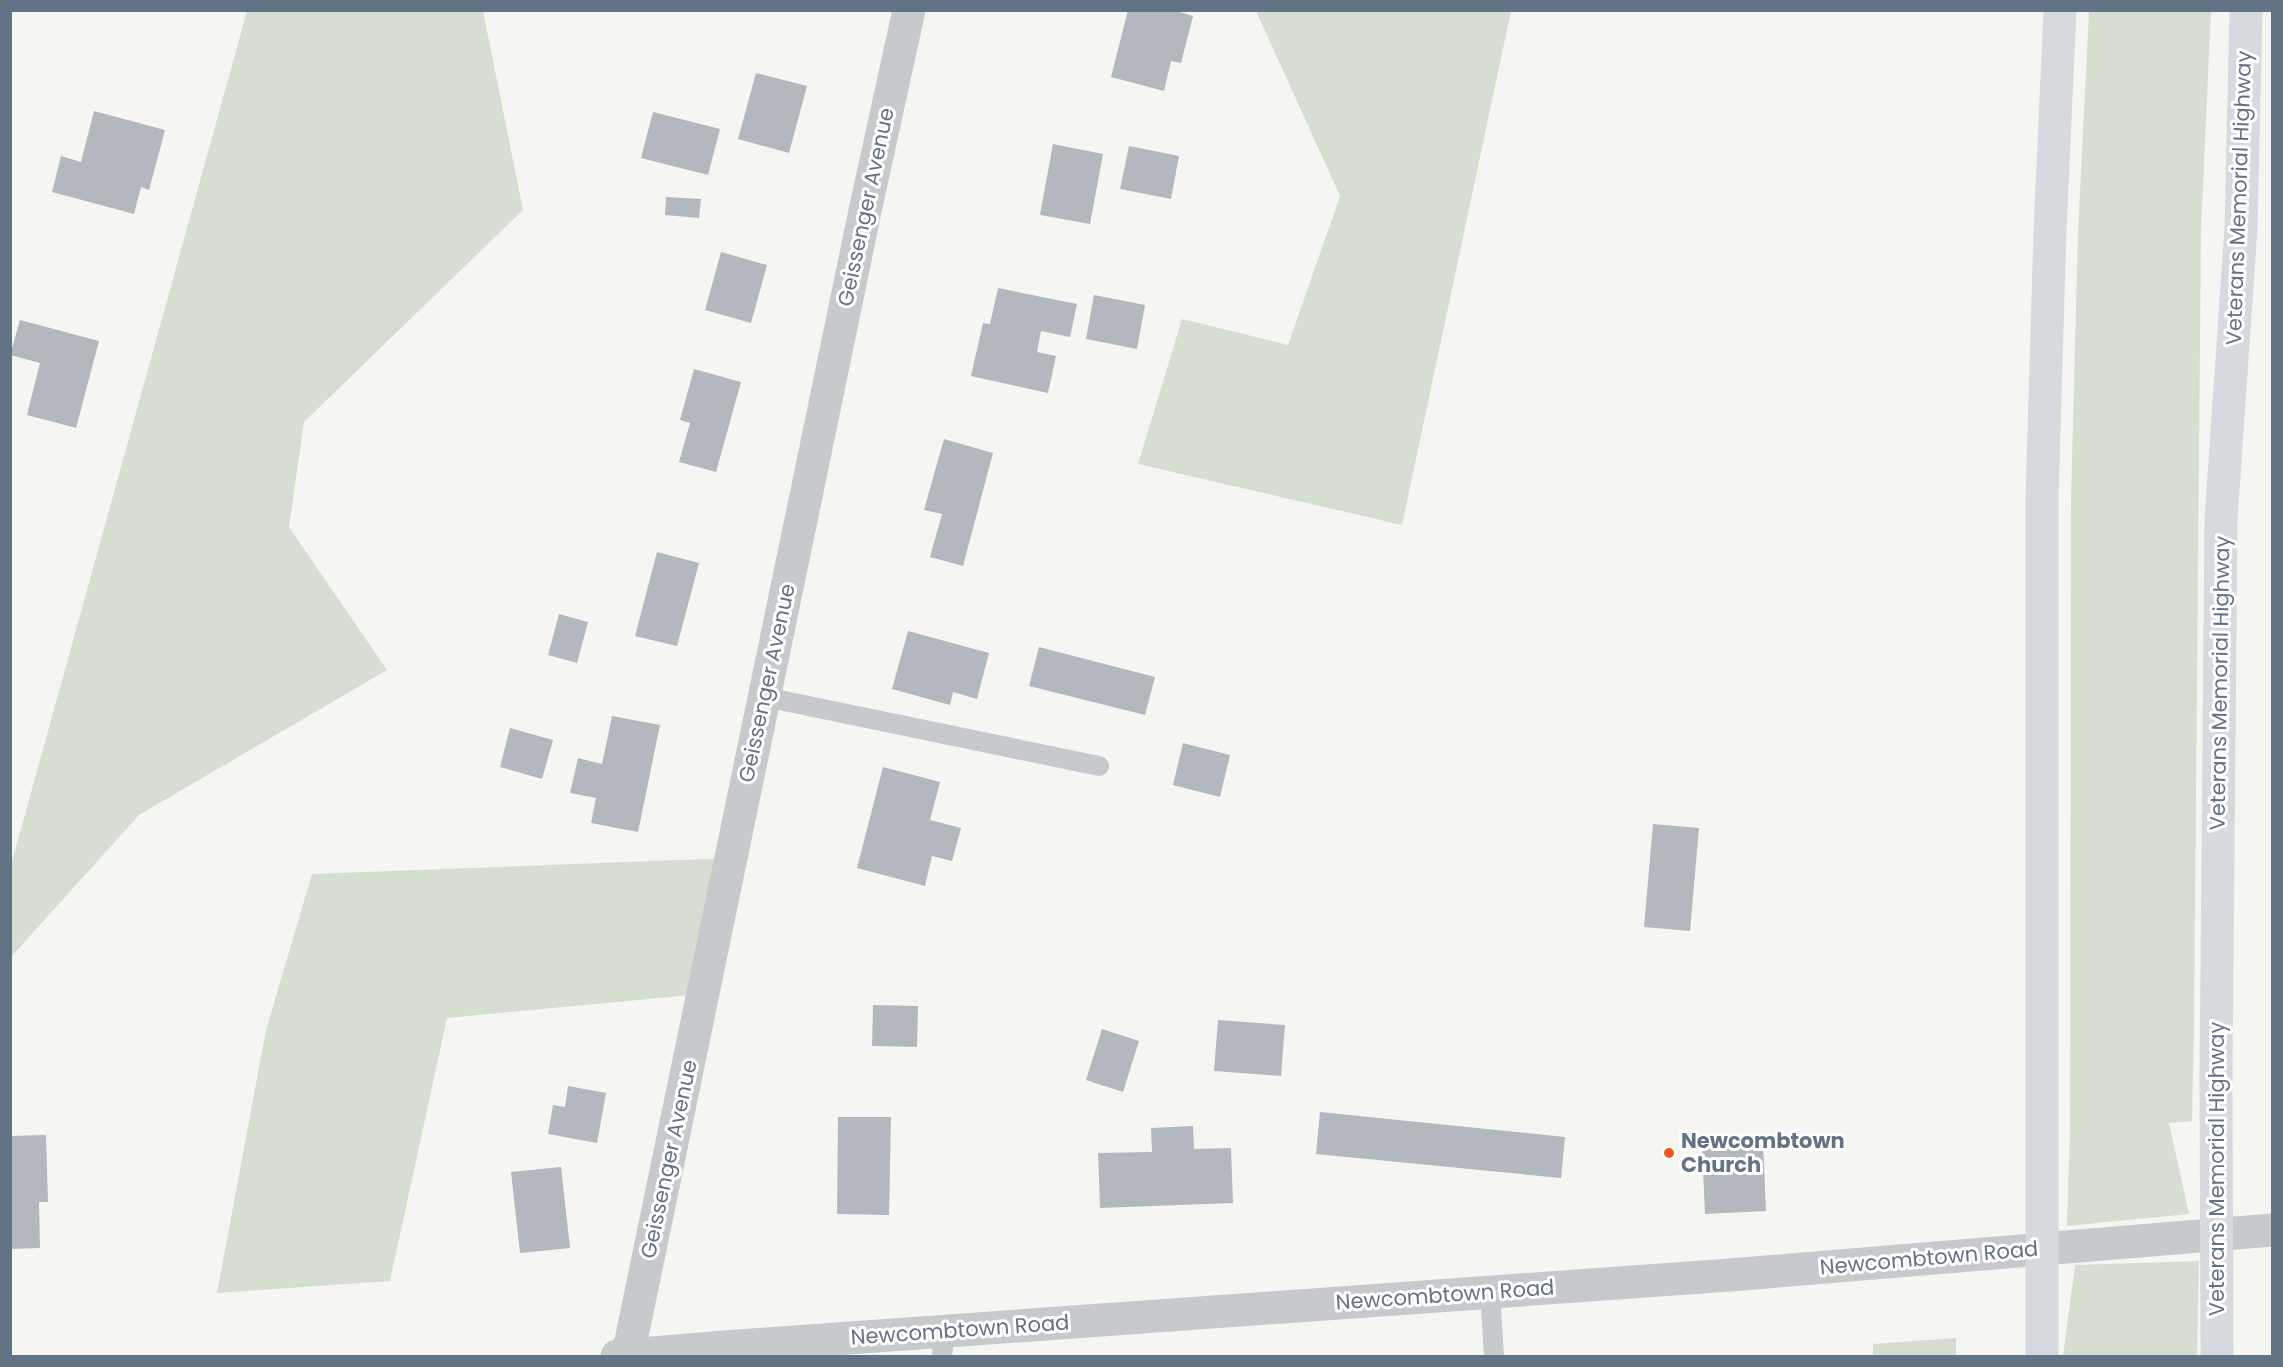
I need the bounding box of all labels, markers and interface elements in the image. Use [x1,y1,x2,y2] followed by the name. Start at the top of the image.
[2219,50,2258,346] street label: Veterans Memorial Highway
[830,105,901,309] street label: Geissenger Avenue
[2202,535,2237,831] street label: Veterans Memorial Highway
[731,581,802,785] street label: Geissenger Avenue
[2202,1022,2231,1316] street label: Veterans Memorial Highway
[633,1057,704,1261] street label: Geissenger Avenue
[1681,1126,1845,1179] place label: Newcombtown Church
[1662,1146,1676,1160] marker: Newcombtown Church
[1819,1234,2039,1281] street label: Newcombtown Road
[1335,1272,1555,1317] street label: Newcombtown Road
[850,1307,1070,1352] street label: Newcombtown Road

